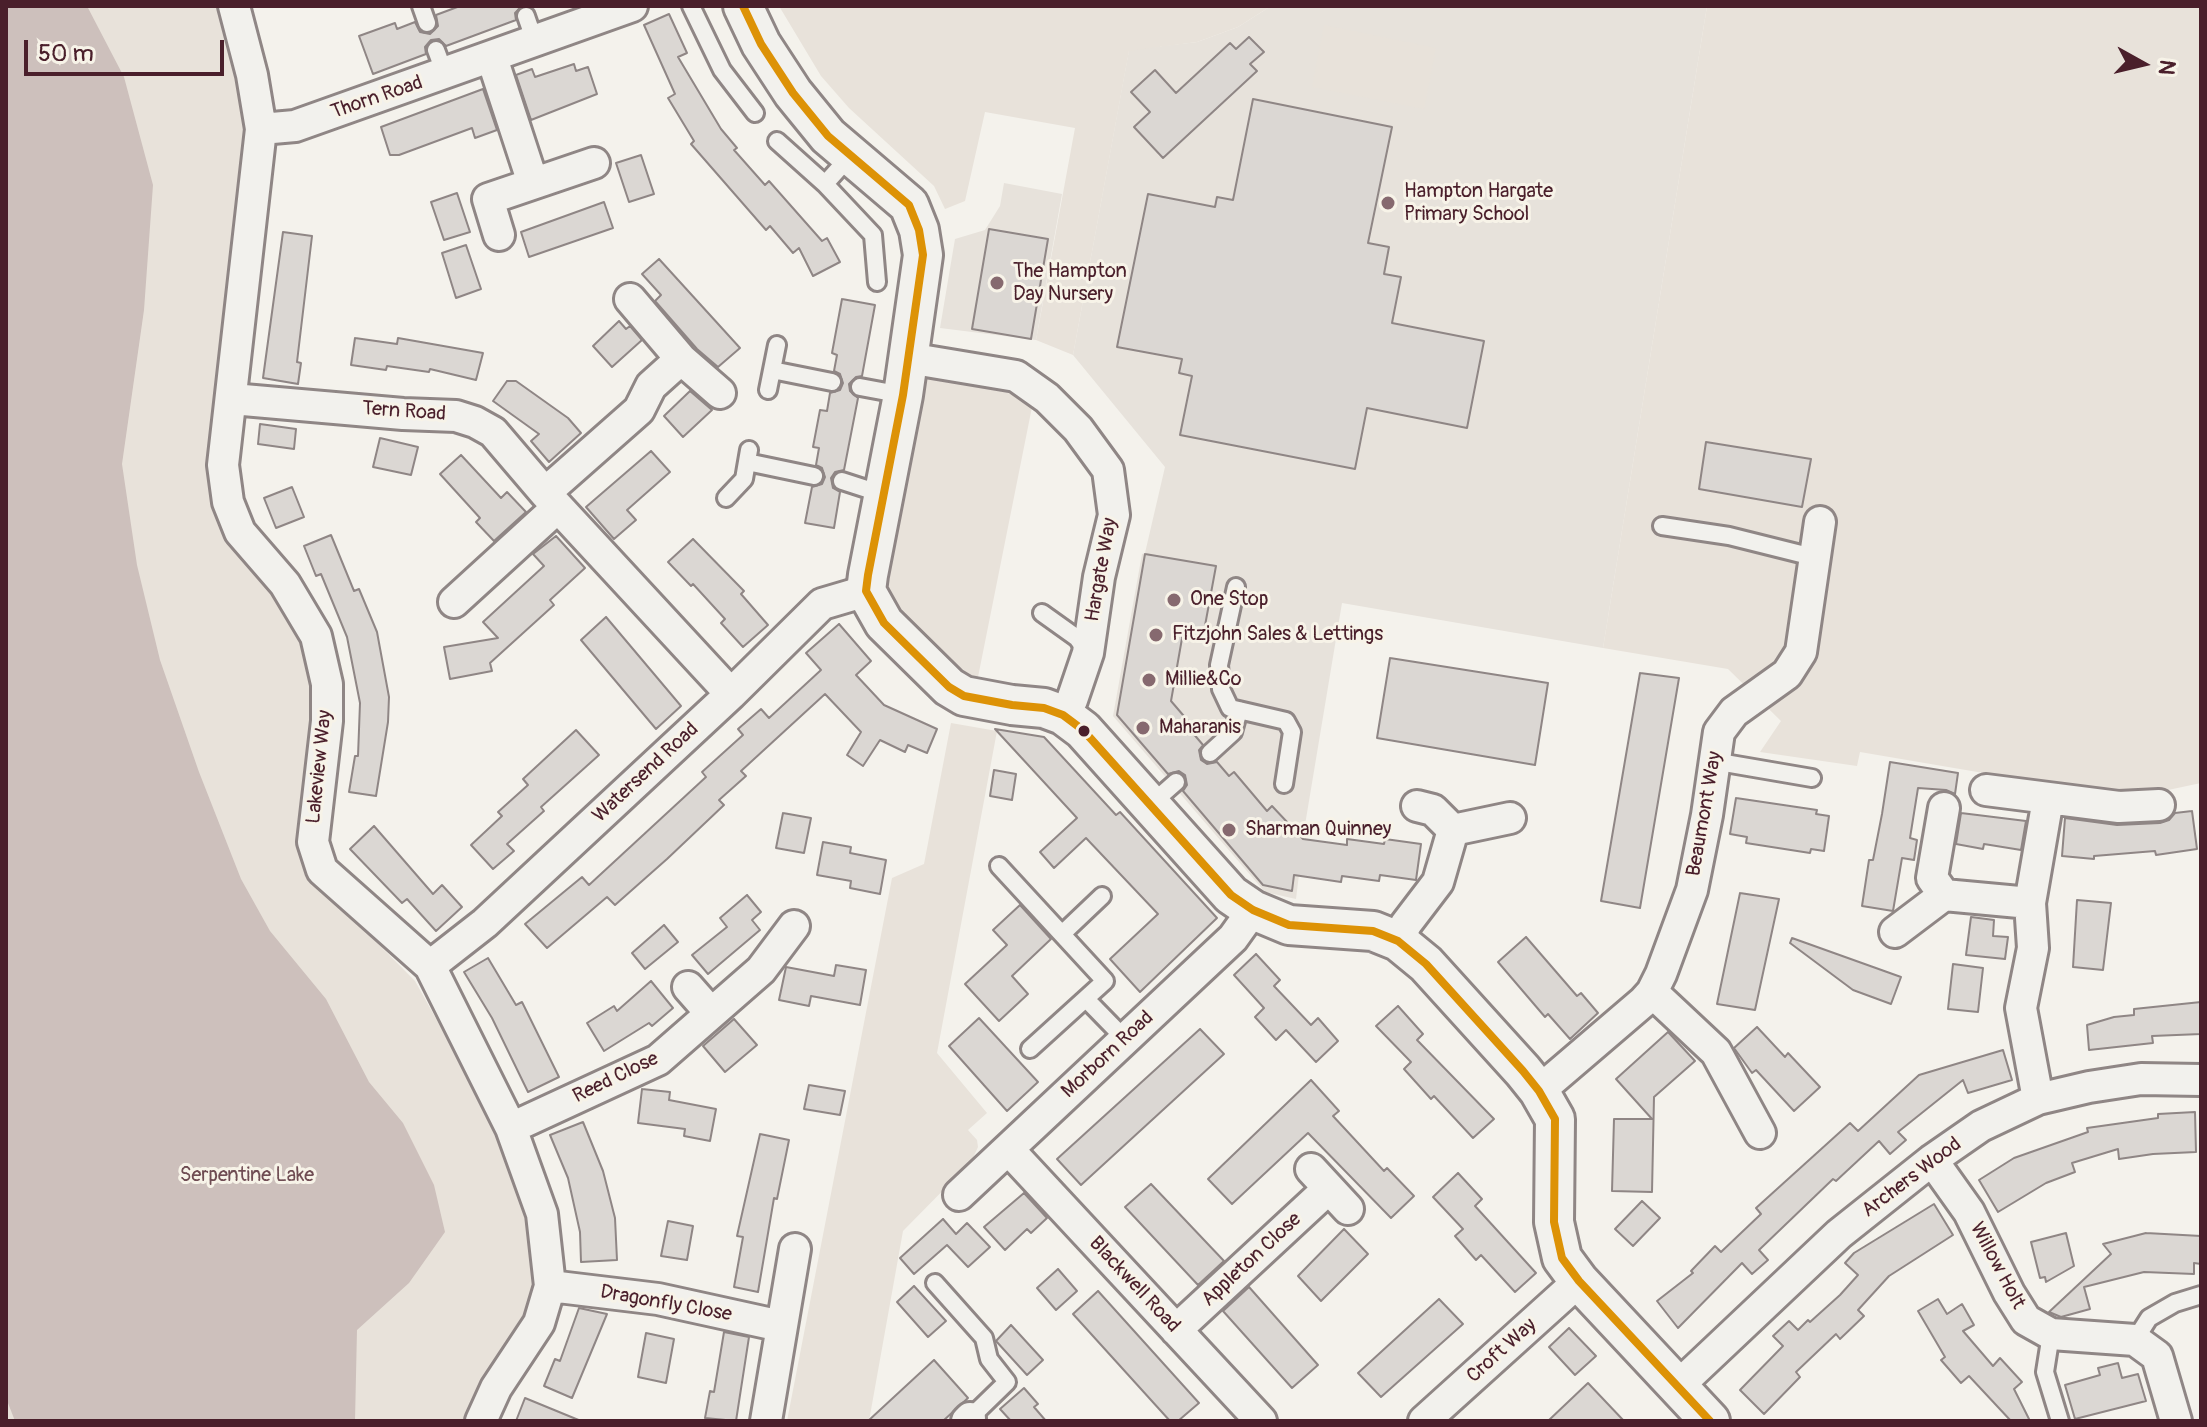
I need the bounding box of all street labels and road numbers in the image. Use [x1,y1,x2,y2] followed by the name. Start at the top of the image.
[328,71,426,125] street label: Thorn Road
[361,397,447,427] street label: Tern Road
[1081,516,1123,624] street label: Hargate Way
[302,709,338,825] street label: Lakeview Way
[588,718,704,828] street label: Watersend Road
[1682,750,1728,878] street label: Beaumont Way
[1057,1006,1159,1104] street label: Morborn Road
[569,1047,663,1109] street label: Reed Close
[1858,1133,1966,1223] street label: Archers Wood
[1197,1208,1307,1312] street label: Appleton Close
[1964,1219,2030,1313] street label: Willow Holt
[1083,1232,1185,1338] street label: Blackwell Road
[598,1281,734,1327] street label: Dragonfly Close
[1462,1314,1542,1388] street label: Croft Way

